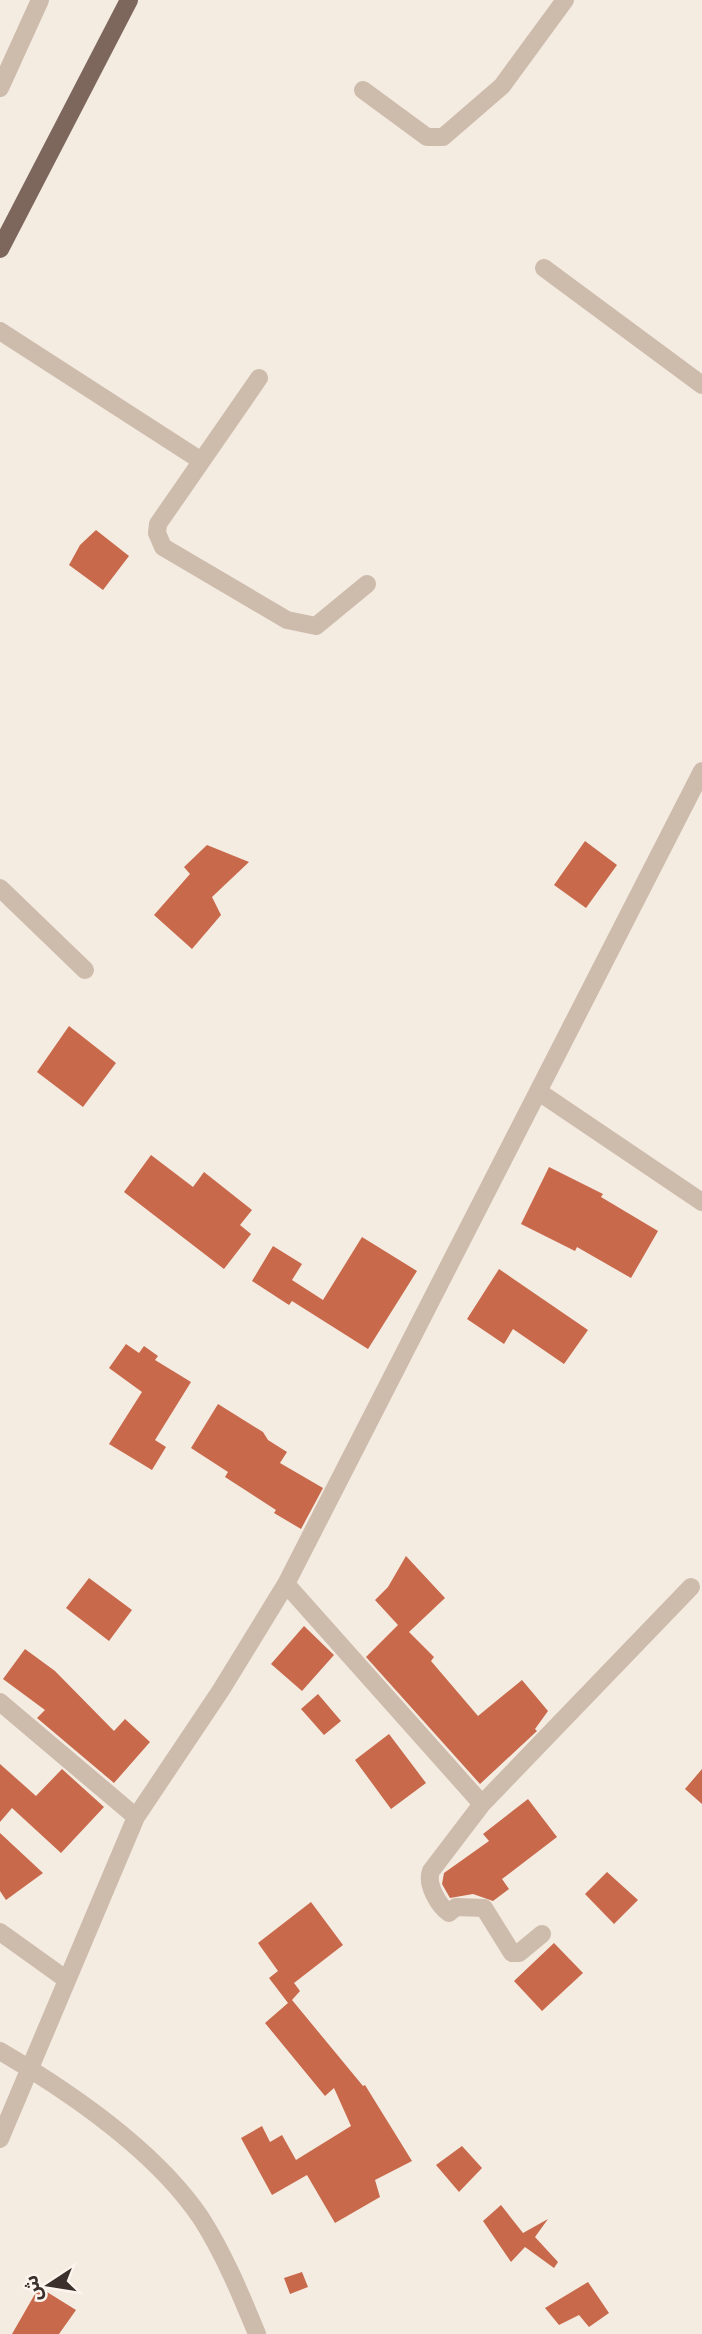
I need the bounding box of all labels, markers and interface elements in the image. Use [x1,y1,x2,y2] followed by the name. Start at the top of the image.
[14,2250,84,2320] north arrow
[17,2273,48,2304] text: ش

